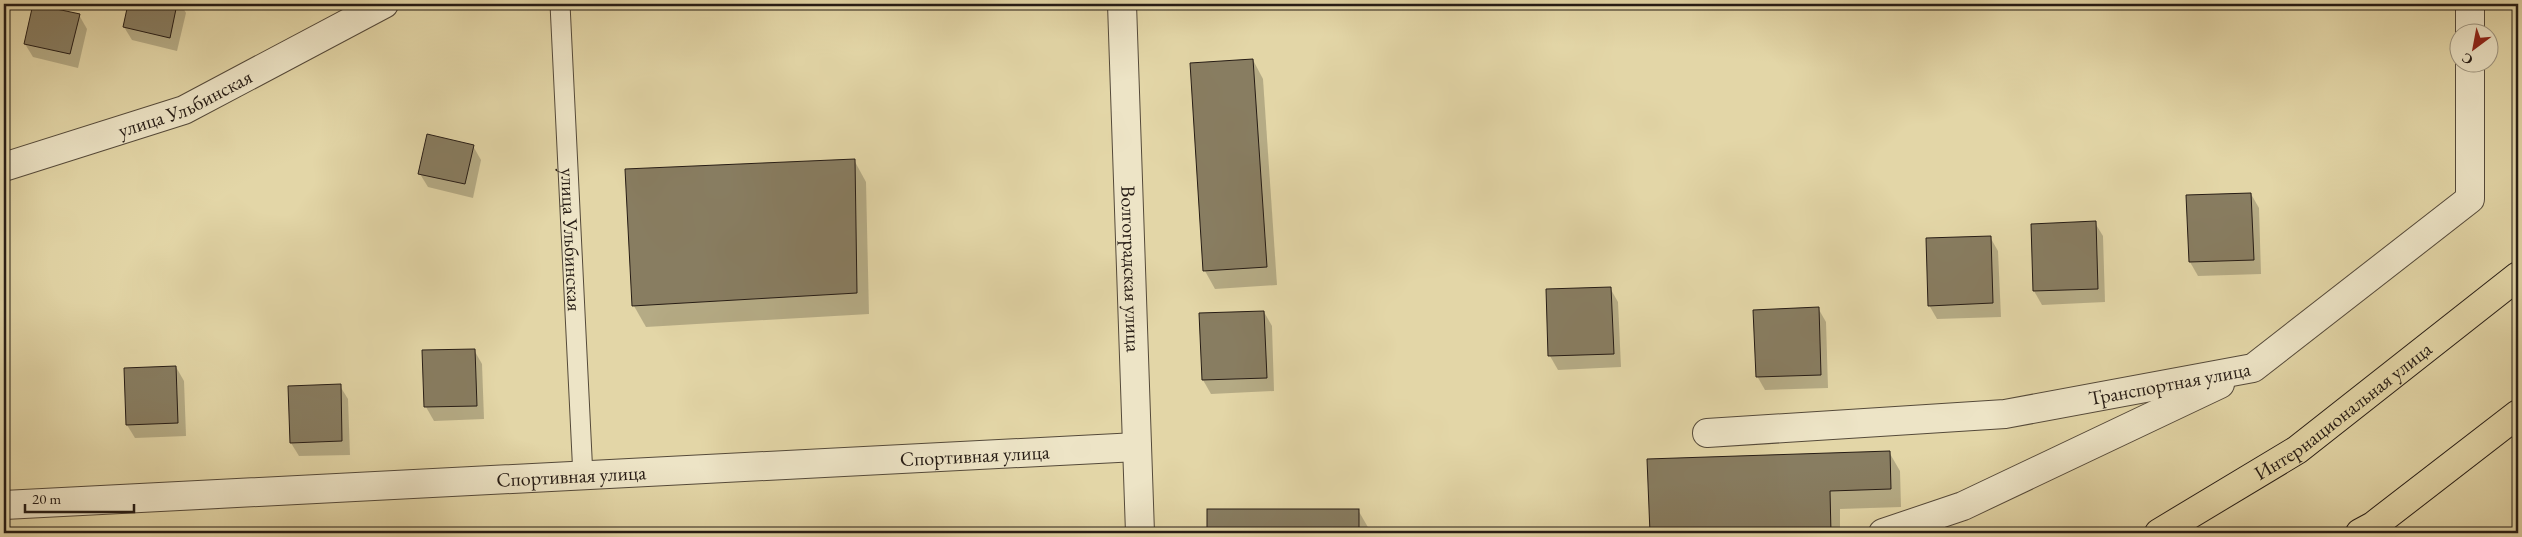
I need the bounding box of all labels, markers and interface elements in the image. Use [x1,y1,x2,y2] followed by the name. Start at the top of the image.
[2450,22,2500,72] north arrow
[2458,49,2476,69] text: С
[115,63,256,143] street label: улица Ульбинская
[555,167,588,312] street label: улица Ульбинская
[1115,185,1147,353] street label: Волгоградская улица
[2249,336,2437,486] street label: Интернациональная улица
[2086,356,2253,411] street label: Транспортная улица
[899,438,1050,472] street label: Спортивная улица
[496,459,647,493] street label: Спортивная улица
[25,482,134,514] scale bar
[32,489,61,508] text: 20 m

